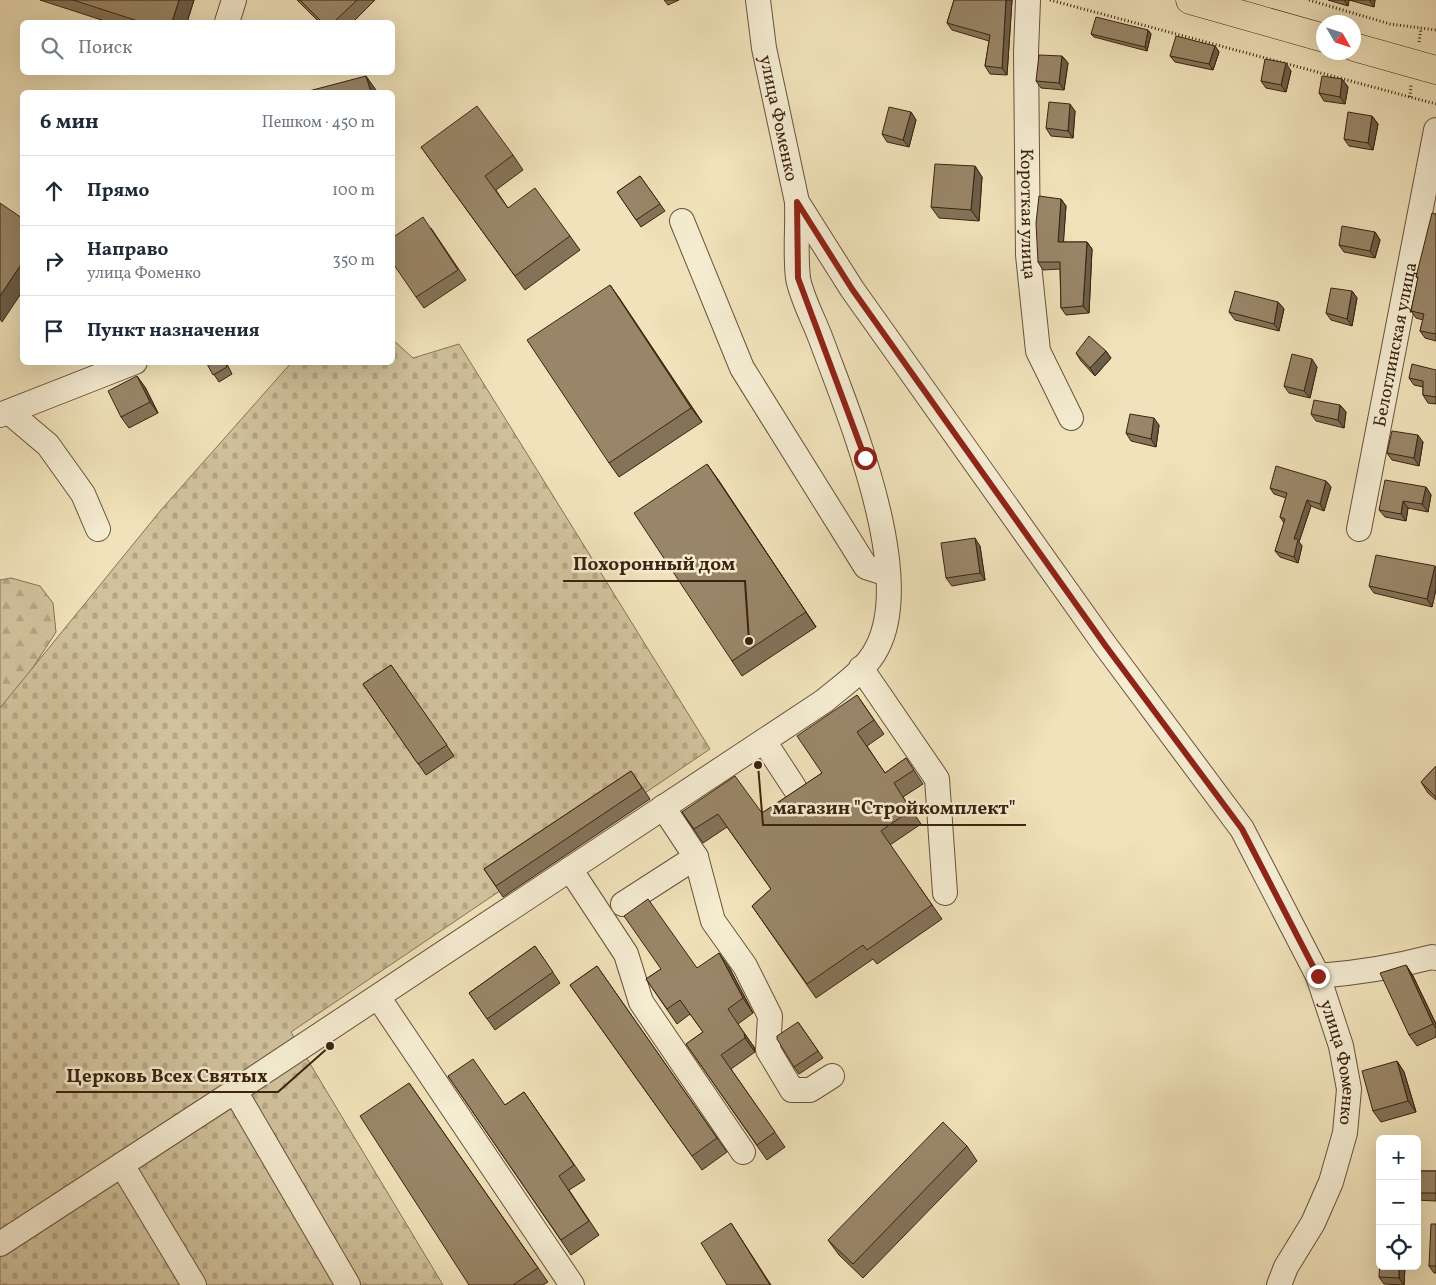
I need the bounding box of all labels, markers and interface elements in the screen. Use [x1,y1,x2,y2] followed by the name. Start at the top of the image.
[1316,15,1361,60] north arrow
[20,20,395,75] search box
[38,34,66,62] icon: search
[78,35,132,61] text: Поиск
[752,53,803,184] street label: улица Фоменко
[40,108,99,137] text: 6 мин
[262,112,375,134] text: Пешком · 450 m
[1013,148,1041,281] street label: Короткая улица
[40,177,68,205] icon: ahead
[87,178,149,204] text: Прямо
[332,180,375,202] text: 100 m
[87,237,169,263] text: Направо
[40,247,68,275] icon: right
[332,250,375,272] text: 350 m
[1368,260,1424,429] street label: Белоглинская улица
[87,263,201,285] text: улица Фоменко
[40,317,68,345] icon: arrive
[87,318,260,344] text: Пункт назначения
[854,447,877,470] route start
[563,547,745,581] callout: Похоронный дом
[573,552,735,578] text: Похоронный дом
[763,791,1026,825] callout: магазин "Стройкомплект"
[772,796,1016,822] text: магазин "Стройкомплект"
[1307,965,1330,988] route end
[1313,997,1360,1126] street label: улица Фоменко
[56,1058,278,1092] callout: Церковь Всех Святых
[66,1064,268,1090] text: Церковь Всех Святых
[1376,1135,1421,1270] map controls
[1376,1135,1421,1180] button: +
[1376,1180,1421,1225] button: −
[1376,1225,1421,1270] button: locate

